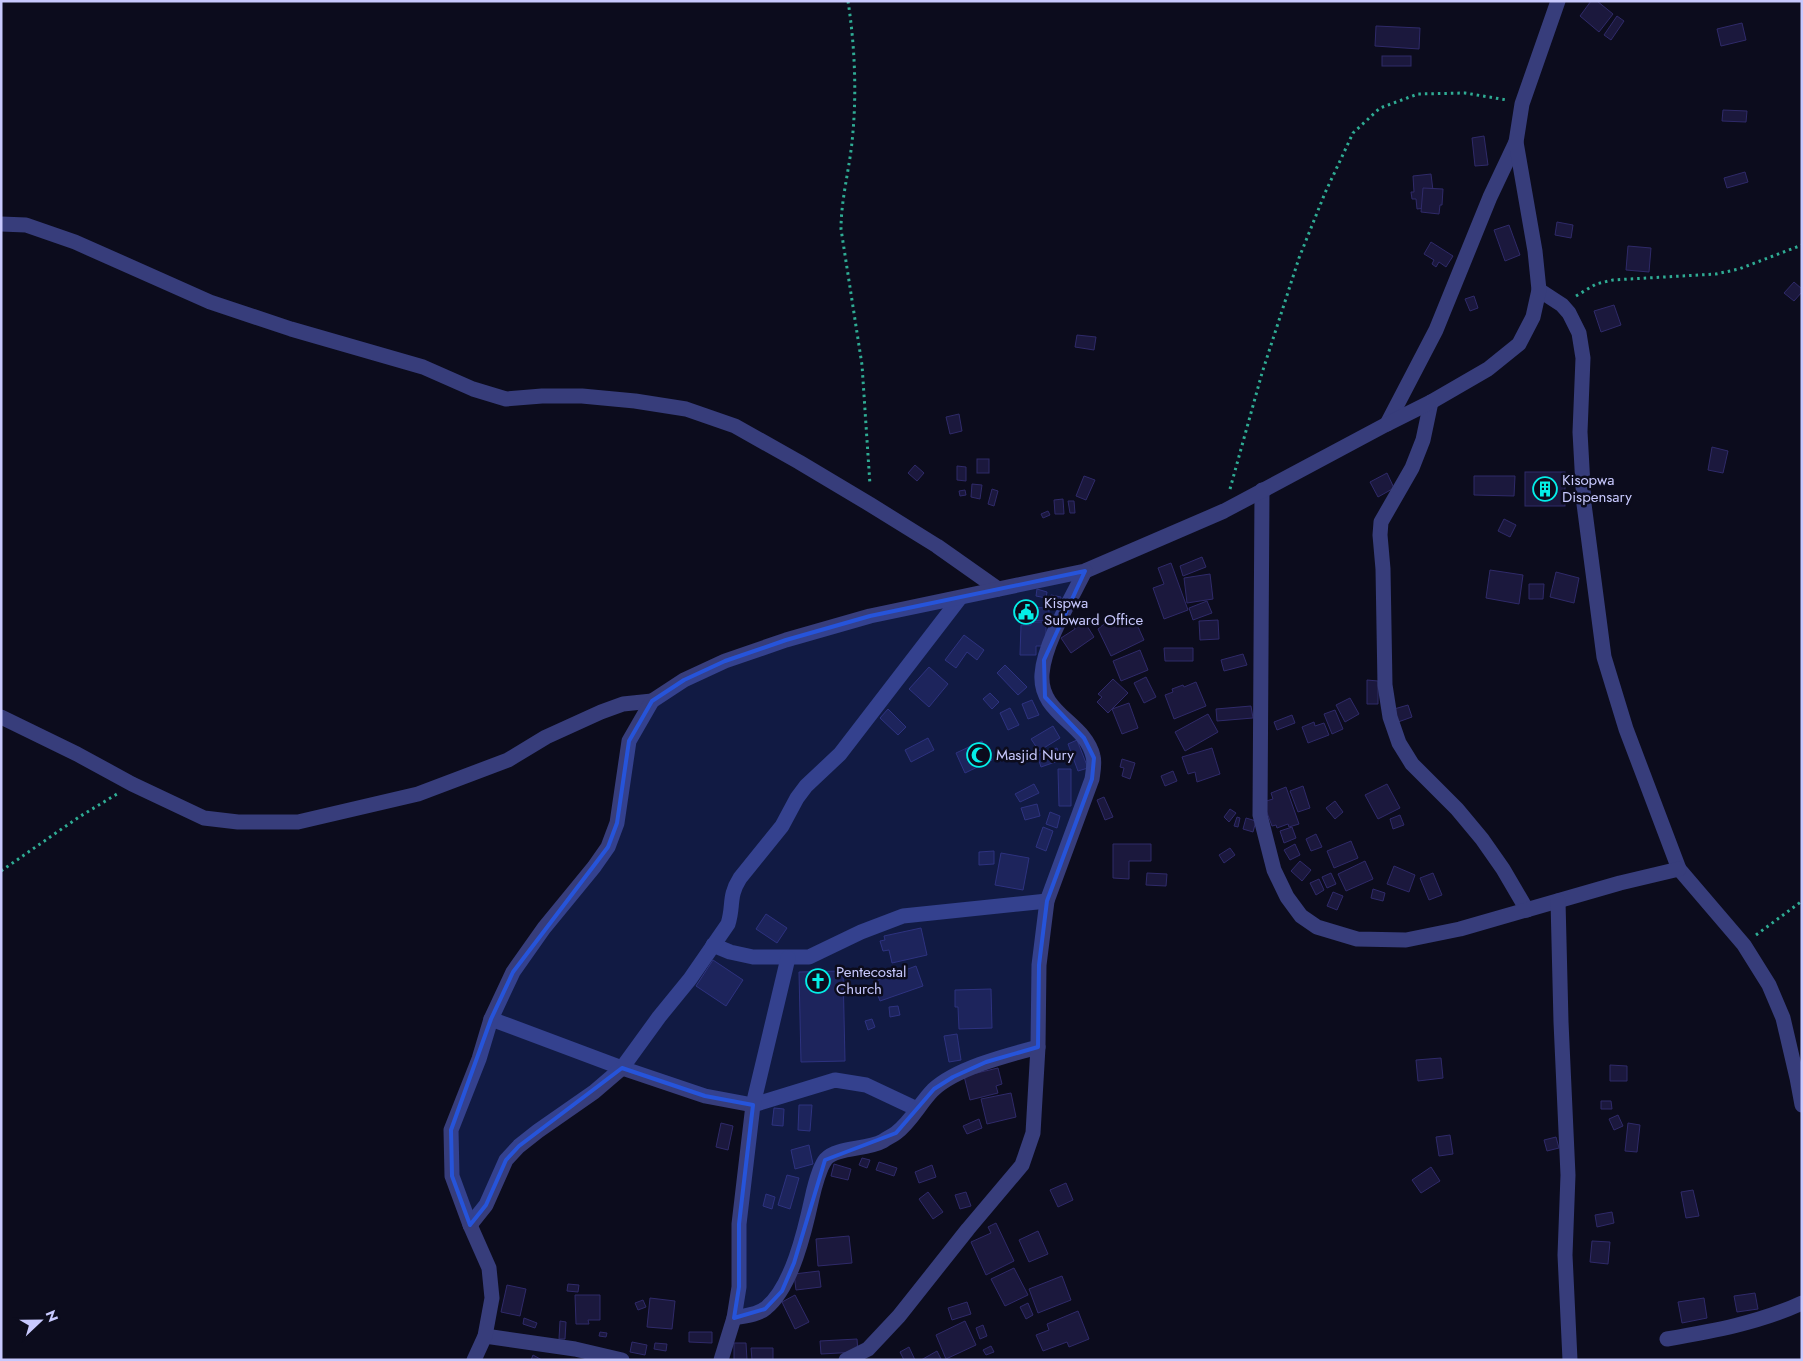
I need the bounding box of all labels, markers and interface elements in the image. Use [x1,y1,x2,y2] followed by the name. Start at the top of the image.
[1562,469,1632,508] place label: Kisopwa Dispensary
[1532,476,1558,502] building icon: Kisopwa Dispensary
[1044,592,1144,631] place label: Kispwa Subward Office
[1013,599,1039,625] public building icon: Kispwa Subward Office
[966,742,992,768] mosque icon: Masjid Nury
[996,744,1074,766] place label: Masjid Nury
[836,961,906,1000] place label: Pentecostal Church
[805,968,831,994] church icon: Pentecostal Church
[15,1296,65,1346] north arrow
[41,1307,63,1325] text: N

